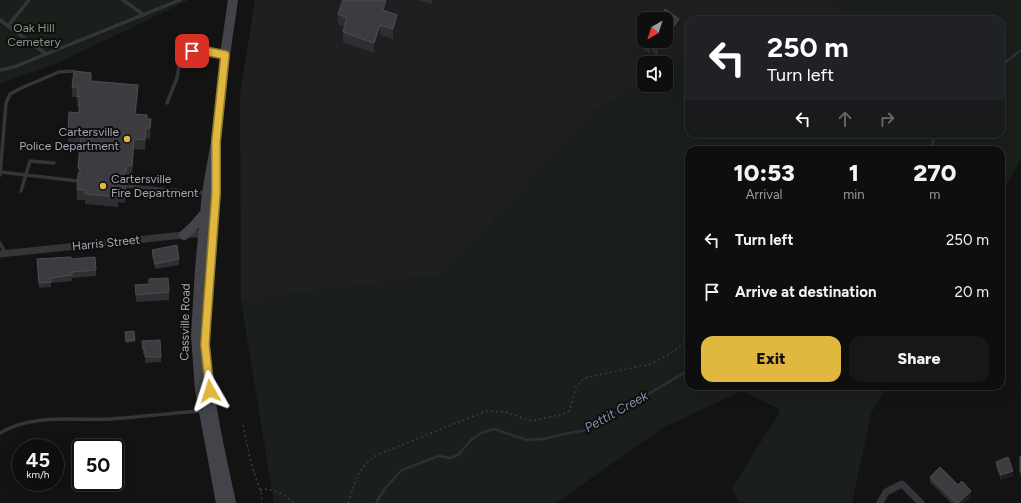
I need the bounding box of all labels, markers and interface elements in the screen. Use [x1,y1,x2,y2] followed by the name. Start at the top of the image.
[637,12,673,48] north arrow
[637,12,673,92] map controls
[7,21,61,49] park label: Oak Hill Cemetery
[767,30,849,64] text: 250 m
[701,32,753,84] icon: left
[175,34,209,68] pin
[181,40,203,62] icon: arrive
[637,56,673,92] button: sound
[767,64,834,86] text: Turn left
[792,108,814,130] icon: left
[834,108,856,130] icon: ahead
[876,108,898,130] icon: right
[19,125,119,153] place label: Cartersville Police Department
[122,134,132,144] marker: Cartersville Police Department
[734,158,795,187] text: 10:53
[849,158,859,187] text: 1
[913,158,956,187] text: 270
[111,172,199,200] place label: Cartersville Fire Department
[98,181,108,191] marker: Cartersville Fire Department
[746,187,782,202] text: Arrival
[843,187,865,202] text: min
[929,187,940,202] text: m
[701,229,723,251] icon: left
[735,231,793,249] text: Turn left
[946,231,989,249] text: 250 m
[71,232,141,254] street label: Harris Street
[701,281,723,303] icon: arrive
[177,283,193,361] street label: Cassville Road
[735,283,876,301] text: Arrive at destination
[955,283,989,301] text: 20 m
[701,336,841,382] button: Exit
[849,336,989,382] button: Share
[189,370,231,412] position arrow
[582,388,651,435] water label: Pettit Creek
[72,439,124,491] speed limit sign: 50
[26,448,50,472] text: 45
[27,468,49,481] text: km/h

